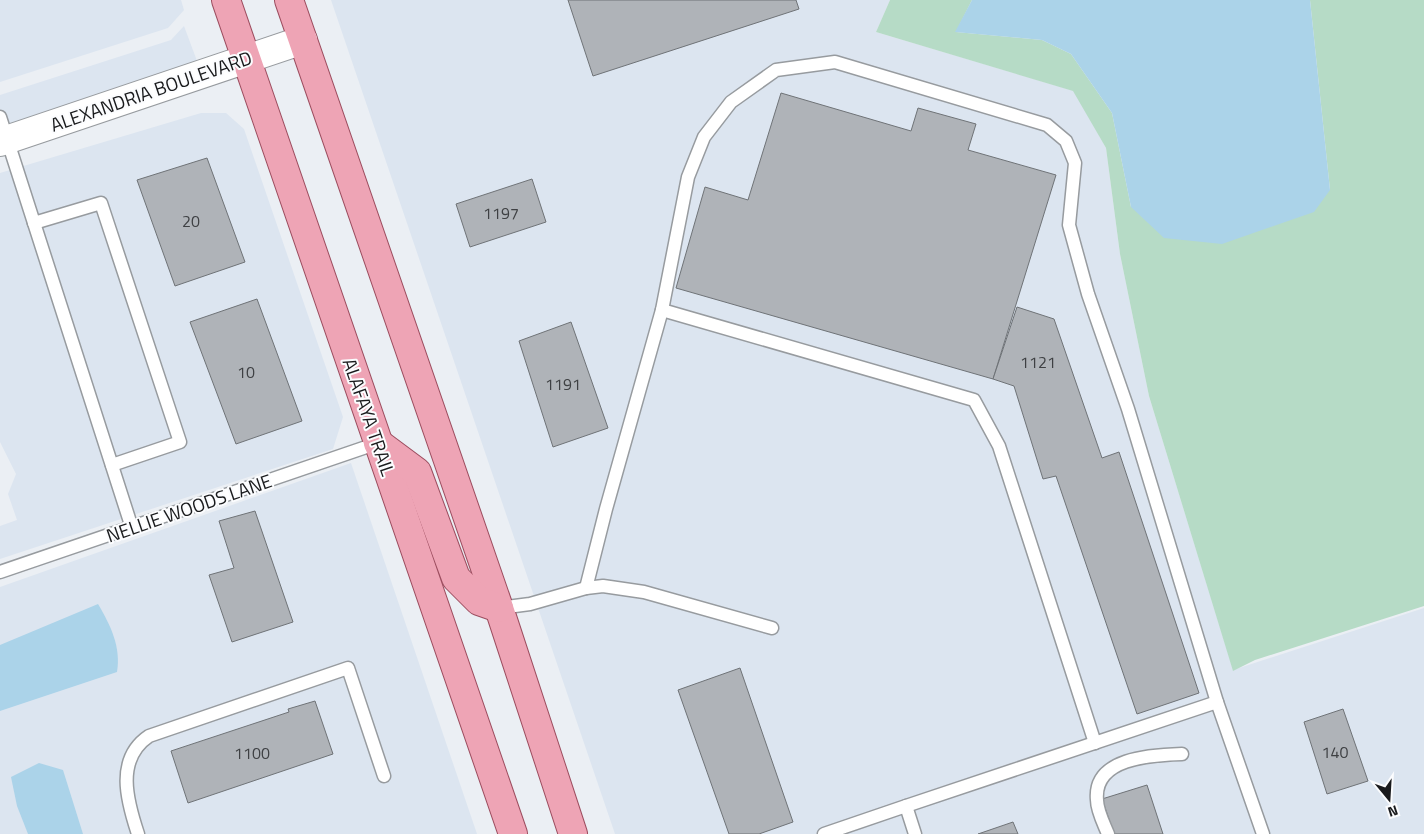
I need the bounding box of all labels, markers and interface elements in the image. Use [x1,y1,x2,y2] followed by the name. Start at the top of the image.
[46,42,256,139] street label: ALEXANDRIA BOULEVARD
[483,201,519,225] house number: 1197
[182,209,200,233] house number: 20
[1020,350,1056,374] house number: 1121
[336,354,403,480] street label: ALAFAYA TRAIL
[237,360,255,384] house number: 10
[545,372,581,396] house number: 1191
[102,466,276,549] street label: NELLIE WOODS LANE
[1322,740,1348,764] house number: 140
[234,741,270,765] house number: 1100
[1364,774,1414,824] north arrow
[1385,800,1401,823] text: N

